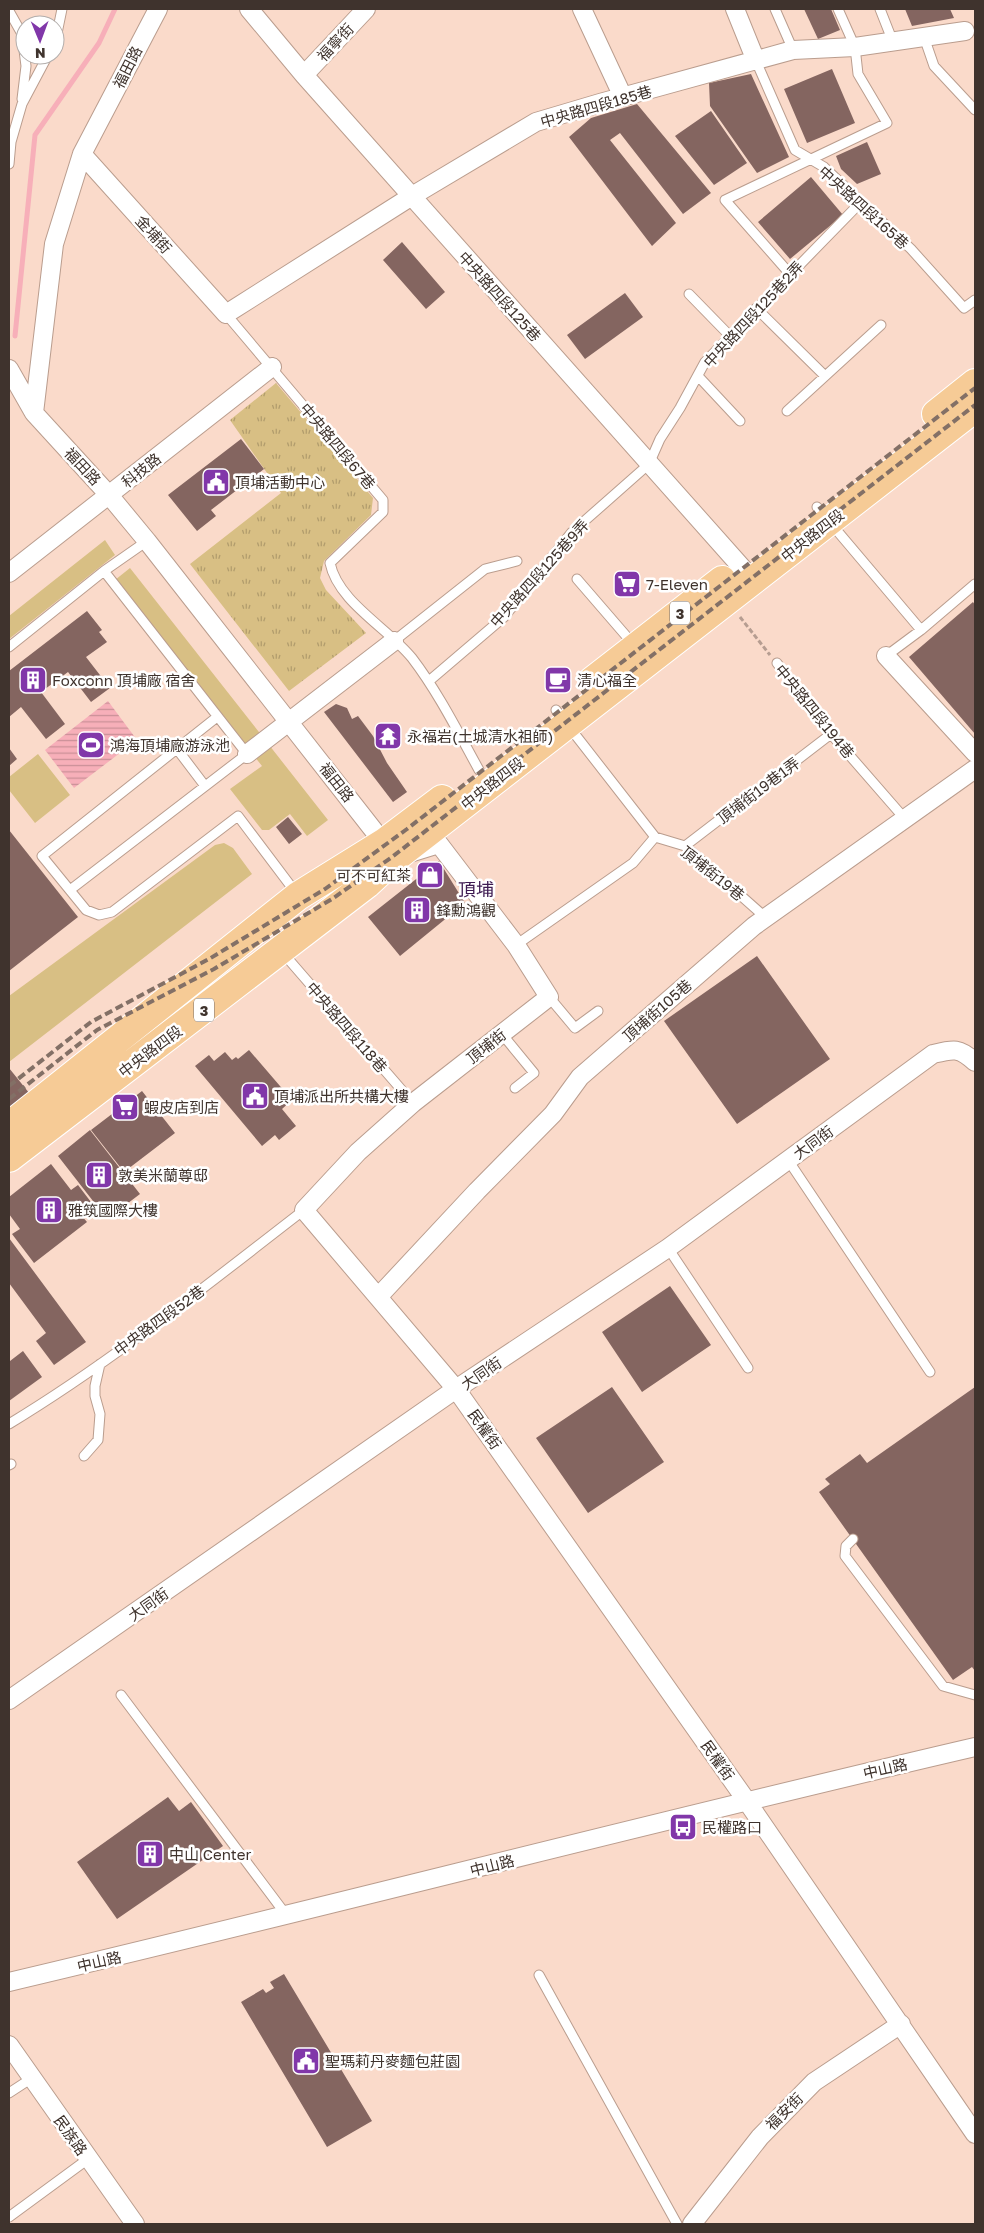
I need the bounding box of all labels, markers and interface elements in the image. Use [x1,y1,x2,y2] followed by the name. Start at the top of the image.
[15,15,65,65] north arrow
[313,19,357,65] street label: 福寧街
[109,43,145,91] street label: 福田路
[35,45,46,62] text: N
[538,81,654,131] street label: 中央路四段185巷
[815,162,913,252] street label: 中央路四段165巷
[132,211,176,257] street label: 金埔街
[455,247,545,345] street label: 中央路四段125巷
[699,257,807,371] street label: 中央路四段125巷2弄
[297,399,379,493] street label: 中央路四段67巷
[61,443,105,489] street label: 福田路
[118,449,164,491] street label: 科技路
[201,467,231,497] public building icon: 頂埔活動中心
[235,473,325,491] place label: 頂埔活動中心
[777,505,847,565] street label: 中央路四段
[486,515,592,631] street label: 中央路四段125巷9弄
[612,569,642,599] supermarket icon: 7-Eleven
[646,575,708,593] place label: 7-Eleven
[670,602,690,624] road number: 3
[772,660,858,762] street label: 中央路四段194巷
[18,665,48,695] building icon: Foxconn 頂埔廠 宿舍
[543,665,573,695] cafe icon: 清心福全
[52,671,196,689] place label: Foxconn 頂埔廠 宿舍
[577,671,637,689] place label: 清心福全
[373,721,403,751] temple icon: 永福岩(土城清水祖師)
[407,727,553,745] place label: 永福岩(土城清水祖師)
[76,730,106,760] sports icon: 鴻海頂埔廠游泳池
[110,736,230,754] place label: 鴻海頂埔廠游泳池
[457,753,527,813] street label: 中央路四段
[713,753,803,827] street label: 頂埔街19巷1弄
[316,759,358,805] street label: 福田路
[678,842,748,904] street label: 頂埔街19巷
[415,860,445,890] shop icon: 可不可紅茶
[336,866,411,884] place label: 可不可紅茶
[458,878,494,900] district label: 頂埔
[402,895,432,925] building icon: 鋒勳鴻觀
[436,901,496,919] place label: 鋒勳鴻觀
[619,975,695,1045] street label: 頂埔街105巷
[303,978,391,1076] street label: 中央路四段118巷
[194,998,214,1022] road number: 3
[115,1021,185,1081] street label: 中央路四段
[463,1025,509,1067] street label: 頂埔街
[240,1081,270,1111] public building icon: 頂埔派出所共構大樓
[274,1087,409,1105] place label: 頂埔派出所共構大樓
[110,1092,140,1122] supermarket icon: 蝦皮店到店
[144,1098,219,1116] place label: 蝦皮店到店
[790,1121,836,1163] street label: 大同街
[84,1160,114,1190] building icon: 敦美米蘭尊邸
[118,1166,208,1184] place label: 敦美米蘭尊邸
[34,1195,64,1225] building icon: 雅筑國際大樓
[68,1201,158,1219] place label: 雅筑國際大樓
[110,1281,208,1359] street label: 中央路四段52巷
[457,1353,505,1393] street label: 大同街
[465,1405,505,1453] street label: 民權街
[124,1584,172,1624] street label: 大同街
[698,1736,738,1784] street label: 民權街
[861,1754,909,1782] street label: 中山路
[668,1812,698,1842] bus stop icon: 民權路口
[702,1818,762,1836] place label: 民權路口
[135,1839,165,1869] building icon: 中山 Center
[169,1845,251,1863] place label: 中山 Center
[468,1851,516,1879] street label: 中山路
[75,1947,123,1975] street label: 中山路
[291,2046,321,2076] public building icon: 聖瑪莉丹麥麵包莊園
[325,2052,460,2070] place label: 聖瑪莉丹麥麵包莊園
[762,2089,806,2133] street label: 福安街
[51,2111,91,2159] street label: 民族路

